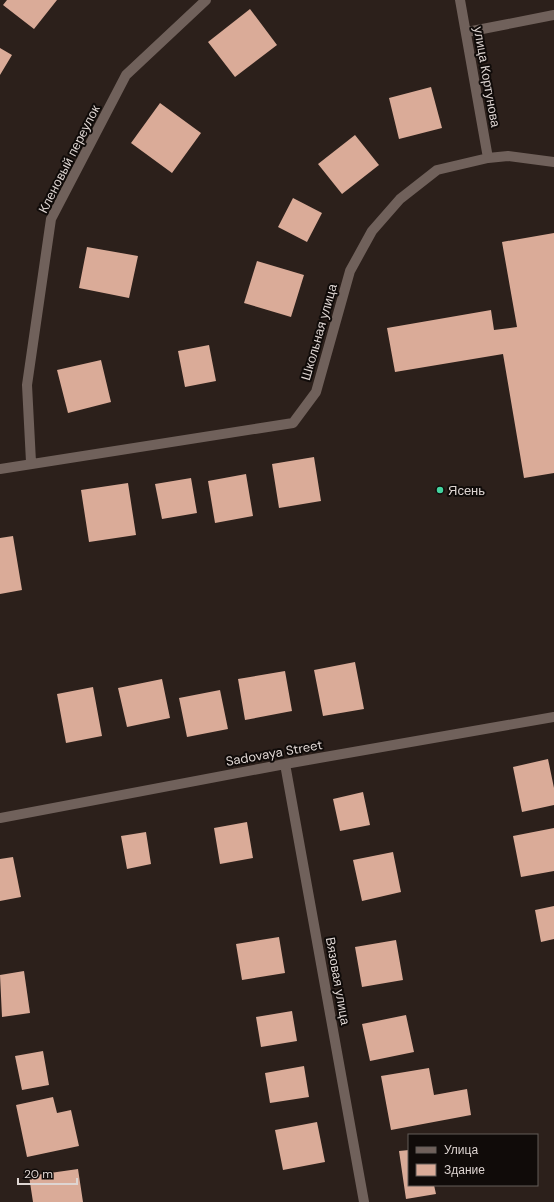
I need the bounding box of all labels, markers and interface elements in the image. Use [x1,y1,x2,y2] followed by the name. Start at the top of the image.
[470,25,504,129] street label: улица Кортунова
[34,102,104,216] street label: Кленовый переулок
[297,281,341,382] street label: Школьная улица
[448,482,485,499] place label: Ясень
[435,485,445,495] marker: Ясень
[224,736,324,770] street label: Sadovaya Street
[322,936,354,1027] street label: Вязовая улица
[408,1134,538,1186] legend
[444,1142,478,1158] text: Улица
[18,1160,77,1186] scale bar
[444,1162,485,1178] text: Здание
[24,1166,53,1182] text: 20 m

